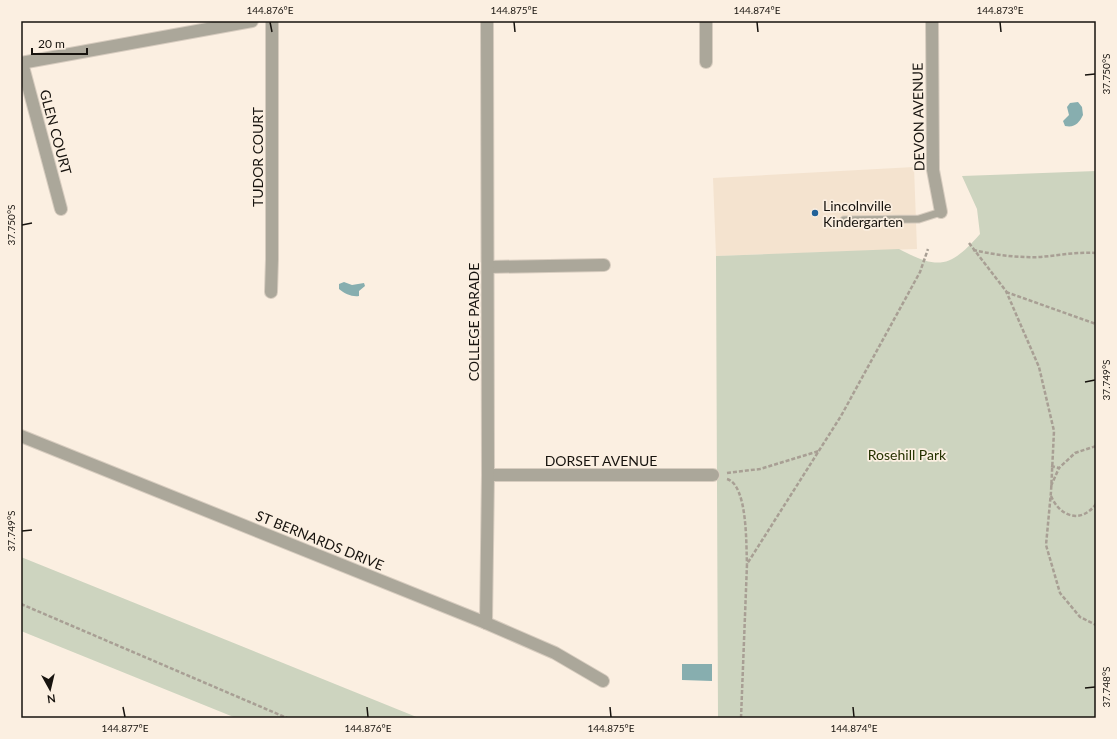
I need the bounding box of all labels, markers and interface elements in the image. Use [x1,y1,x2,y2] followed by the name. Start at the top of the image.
[246,4,294,16] text: 144.876°E
[490,4,538,16] text: 144.875°E
[733,4,781,16] text: 144.874°E
[976,4,1024,16] text: 144.873°E
[32,30,87,56] scale bar
[38,36,65,51] text: 20 m
[1100,54,1112,94] text: 37.750°S
[909,63,927,171] street label: DEVON AVENUE
[37,88,76,177] street label: GLEN COURT
[249,106,266,207] street label: TUDOR COURT
[823,197,903,230] place label: Lincolnville Kindergarten
[5,205,17,245] text: 37.750°S
[810,208,820,218] marker: Lincolnville Kindergarten
[465,263,482,381] street label: COLLEGE PARADE
[1100,360,1112,400] text: 37.749°S
[868,446,947,463] park label: Rosehill Park
[545,452,657,469] street label: DORSET AVENUE
[253,507,387,573] street label: ST BERNARDS DRIVE
[5,511,17,551] text: 37.749°S
[1100,667,1112,707] text: 37.748°S
[30,669,70,709] north arrow
[46,692,57,706] text: N
[101,722,149,734] text: 144.877°E
[344,722,392,734] text: 144.876°E
[587,722,635,734] text: 144.875°E
[830,722,878,734] text: 144.874°E

